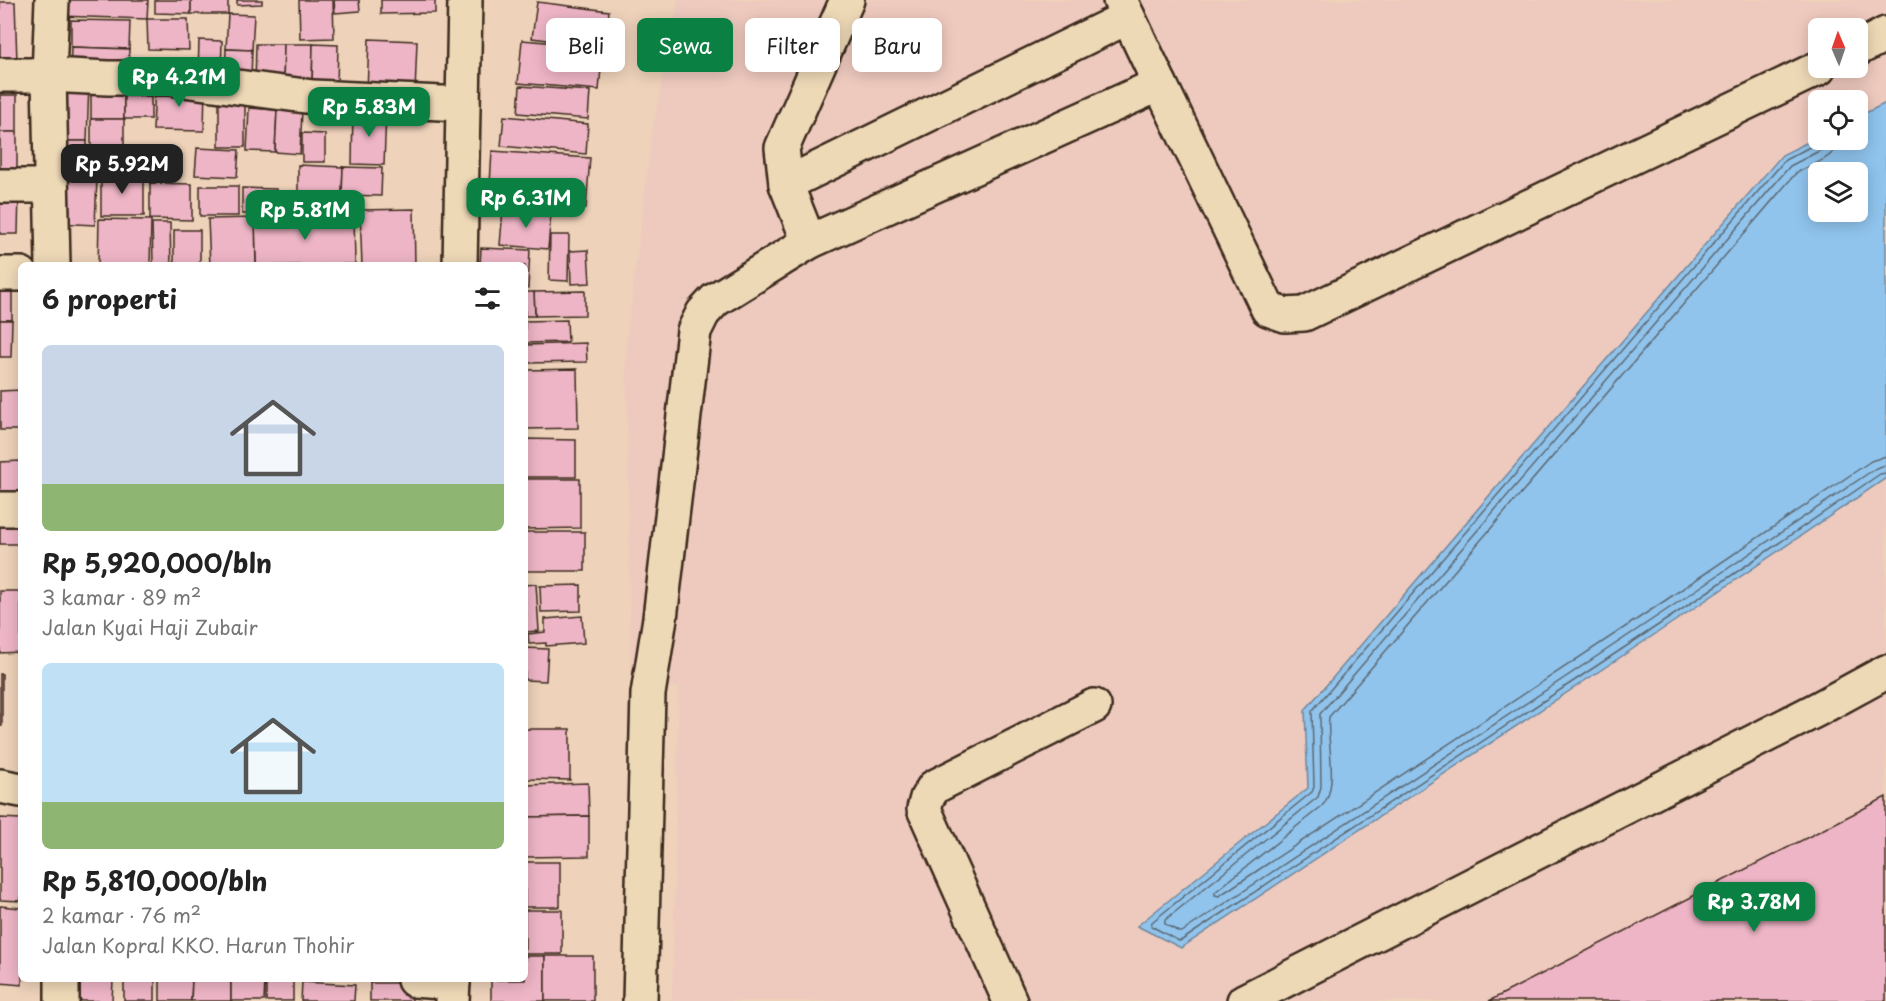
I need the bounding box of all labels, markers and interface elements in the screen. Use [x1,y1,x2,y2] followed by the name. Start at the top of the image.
[546,18,625,72] chip: Beli
[637,18,733,72] chip: Sewa
[745,18,840,72] chip: Filter
[852,18,942,72] chip: Baru
[1808,18,1868,78] north arrow
[1808,18,1868,222] map controls
[117,57,241,108] pin: Rp 4.21M
[132,61,226,91] text: Rp 4.21M
[307,87,431,138] pin: Rp 5.83M
[1808,90,1868,150] button: locate
[322,91,416,121] text: Rp 5.83M
[60,144,184,195] pin: Rp 5.92M
[75,148,169,178] text: Rp 5.92M
[1808,162,1868,222] button: layers
[464,178,588,229] pin: Rp 6.31M
[480,182,572,212] text: Rp 6.31M
[243,190,367,241] pin: Rp 5.81M
[260,194,350,224] text: Rp 5.81M
[42,279,177,318] text: 6 properti
[471,282,504,315] icon: filters
[219,384,327,492] icon: home
[42,543,272,582] text: Rp 5,920,000/bln
[42,582,201,612] text: 3 kamar · 89 m²
[42,612,258,642] text: Jalan Kyai Haji Zubair
[219,702,327,810] icon: home
[42,861,267,900] text: Rp 5,810,000/bln
[1692,882,1816,933] pin: Rp 3.78M
[1707,886,1801,916] text: Rp 3.78M
[42,900,201,930] text: 2 kamar · 76 m²
[42,930,354,960] text: Jalan Kopral KKO. Harun Thohir

